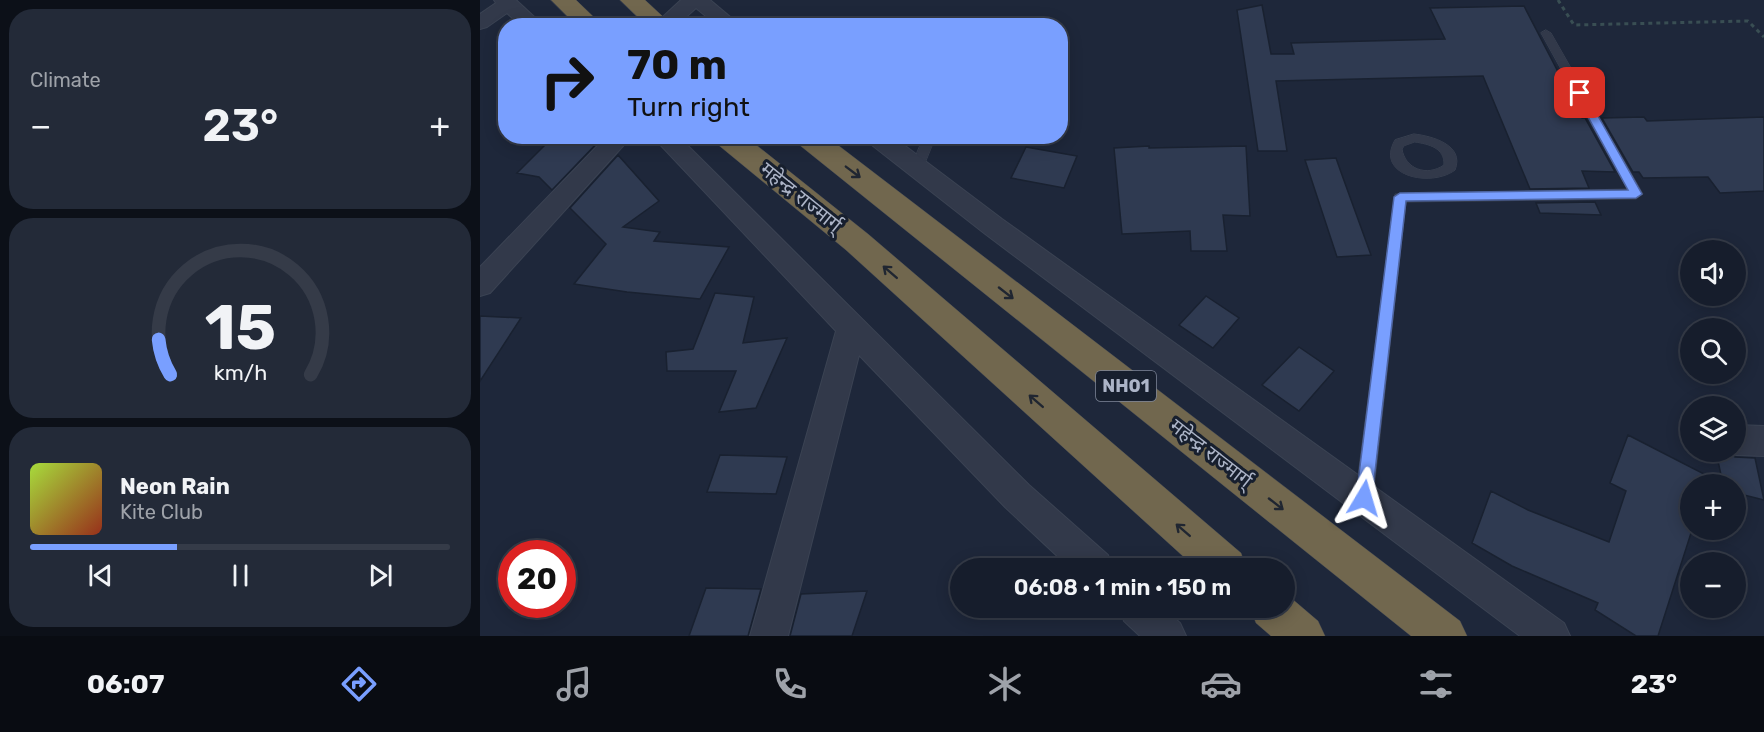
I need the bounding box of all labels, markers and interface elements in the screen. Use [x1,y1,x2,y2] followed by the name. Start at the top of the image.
[627,40,727,90] text: 70 m
[528,42,606,120] icon: right
[1554,67,1605,118] pin
[30,68,101,92] text: Climate
[1563,76,1596,109] icon: arrive
[627,91,750,123] text: Turn right
[203,99,278,152] text: 23°
[30,106,51,145] text: −
[429,106,450,145] text: +
[755,157,849,240] street label: महेन्द्र राज्मार्ग्
[845,166,861,178] one-way arrow
[1680,240,1746,618] map controls
[1680,240,1746,306] button: sound
[883,265,898,279] one-way arrow
[998,286,1014,299] one-way arrow
[204,291,276,365] text: 15
[1680,318,1746,384] button: search
[213,360,267,385] text: km/h
[1096,371,1156,401] road number: NH01
[1029,394,1044,408] one-way arrow
[1680,396,1746,462] button: layers
[1165,414,1259,495] street label: महेन्द्र राज्मार्ग्
[1332,466,1396,530] position arrow
[120,473,230,500] text: Neon Rain
[1680,474,1746,540] button: +
[1267,497,1283,510] one-way arrow
[120,500,203,524] text: Kite Club
[1175,523,1190,537] one-way arrow
[498,540,576,618] speed limit sign: 20
[1680,552,1746,618] button: −
[84,559,117,592] icon: previous
[224,559,257,592] icon: pause
[364,559,397,592] icon: next
[1014,574,1231,601] text: 06:08 · 1 min · 150 m
[338,663,380,705] icon: directions
[553,663,595,705] icon: music
[769,663,811,705] icon: phone
[984,663,1026,705] icon: climate
[1200,663,1242,705] icon: car
[1415,663,1457,705] icon: filters
[87,668,164,700] text: 06:07
[1631,668,1677,700] text: 23°

